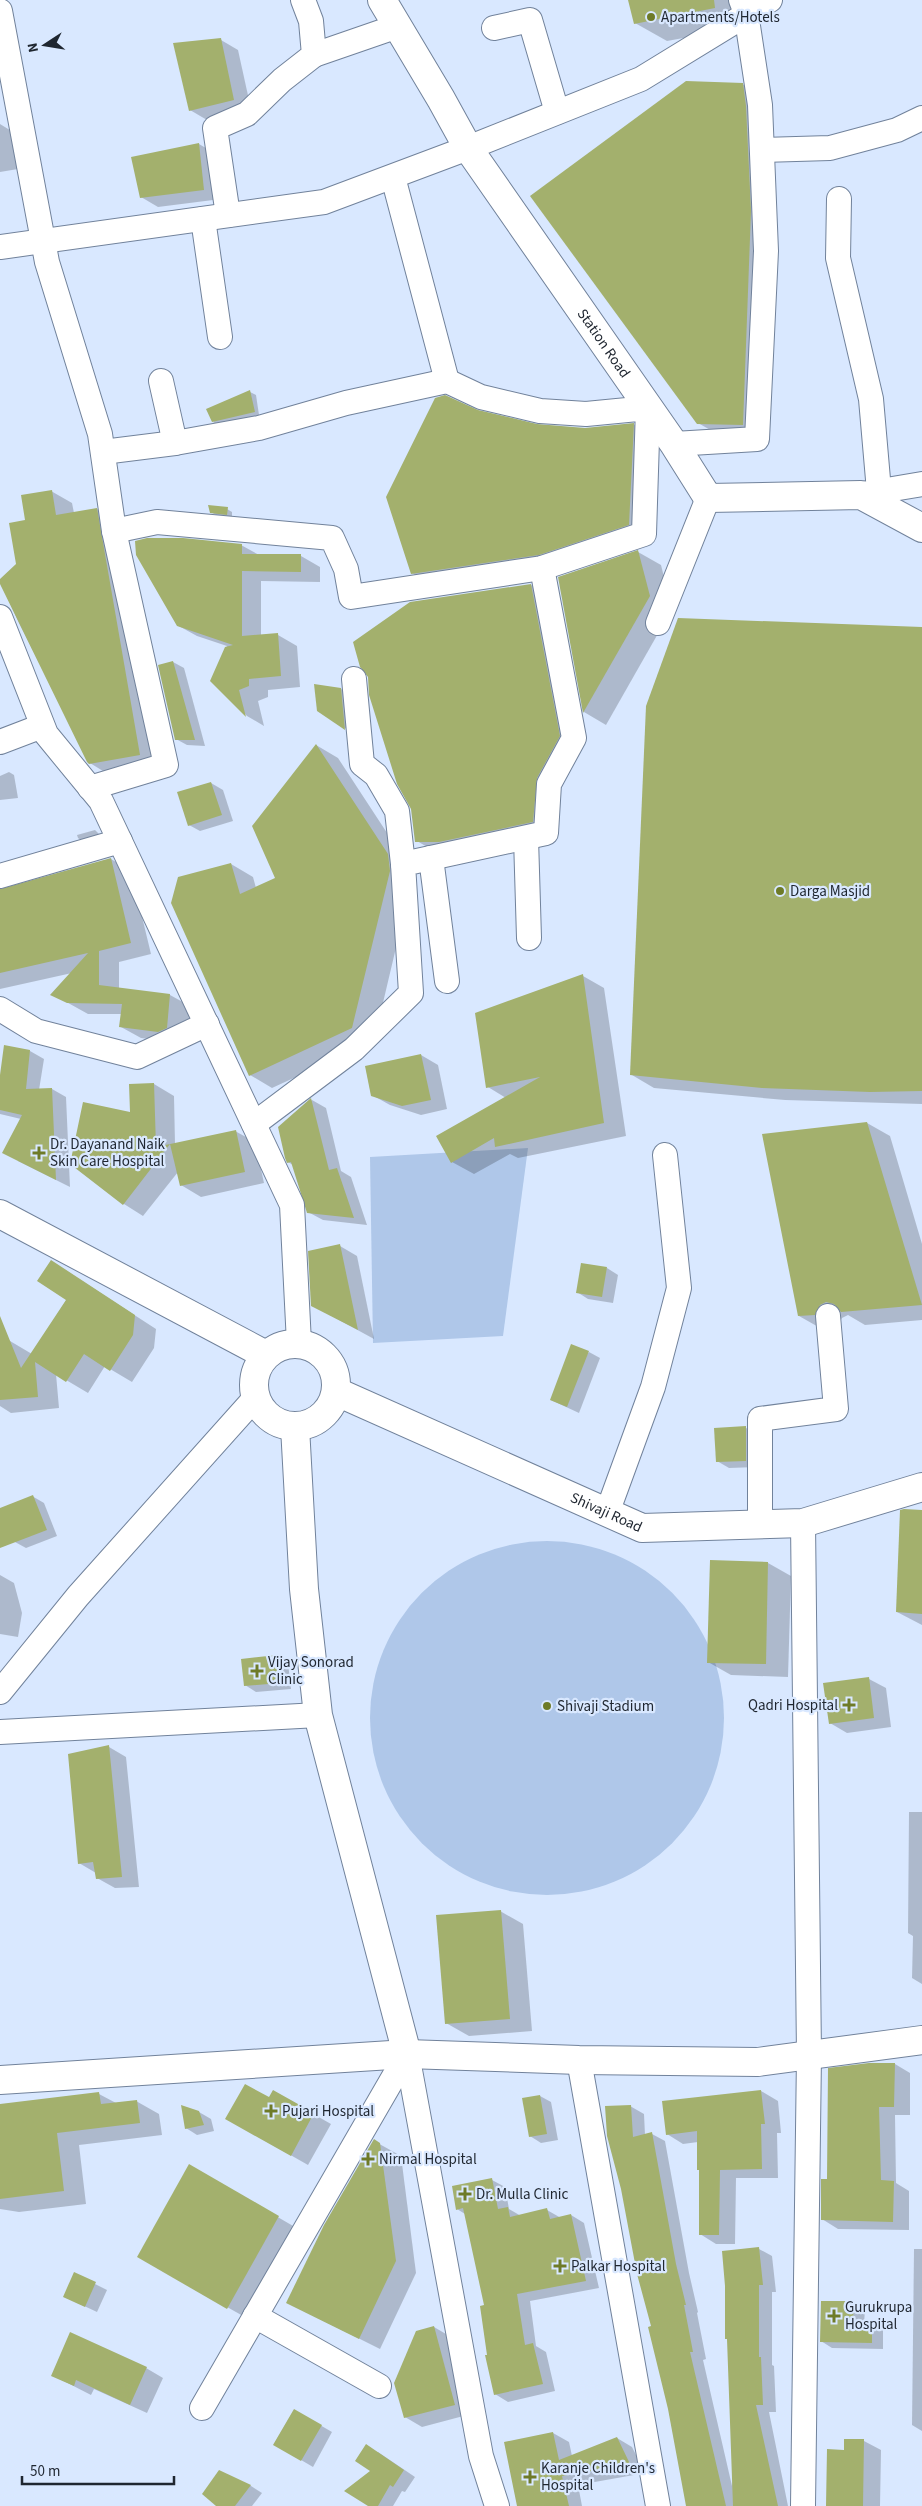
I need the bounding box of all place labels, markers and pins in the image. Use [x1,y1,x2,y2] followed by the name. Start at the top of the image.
[661,7,780,28] place label: Apartments/Hotels
[645,11,657,23] marker: Apartments/Hotels
[790,881,870,902] place label: Darga Masjid
[774,885,786,897] marker: Darga Masjid
[50,1134,166,1172] place label: Dr. Dayanand Naik Skin Care Hospital
[32,1146,46,1160] marker: Dr. Dayanand Naik Skin Care Hospital
[268,1652,354,1690] place label: Vijay Sonorad Clinic
[250,1664,264,1678] marker: Vijay Sonorad Clinic
[748,1695,838,1716] place label: Qadri Hospital
[557,1696,654,1717] place label: Shivaji Stadium
[842,1698,856,1712] marker: Qadri Hospital
[541,1700,553,1712] marker: Shivaji Stadium
[282,2101,374,2122] place label: Pujari Hospital
[264,2104,278,2118] marker: Pujari Hospital
[379,2149,477,2170] place label: Nirmal Hospital
[361,2152,375,2166] marker: Nirmal Hospital
[476,2184,569,2205] place label: Dr. Mulla Clinic
[458,2187,472,2201] marker: Dr. Mulla Clinic
[571,2256,666,2277] place label: Palkar Hospital
[553,2259,567,2273] marker: Palkar Hospital
[845,2297,912,2335] place label: Gurukrupa Hospital
[827,2309,841,2323] marker: Gurukrupa Hospital
[541,2458,655,2496] place label: Karanje Children's Hospital
[523,2470,537,2484] marker: Karanje Children's Hospital

